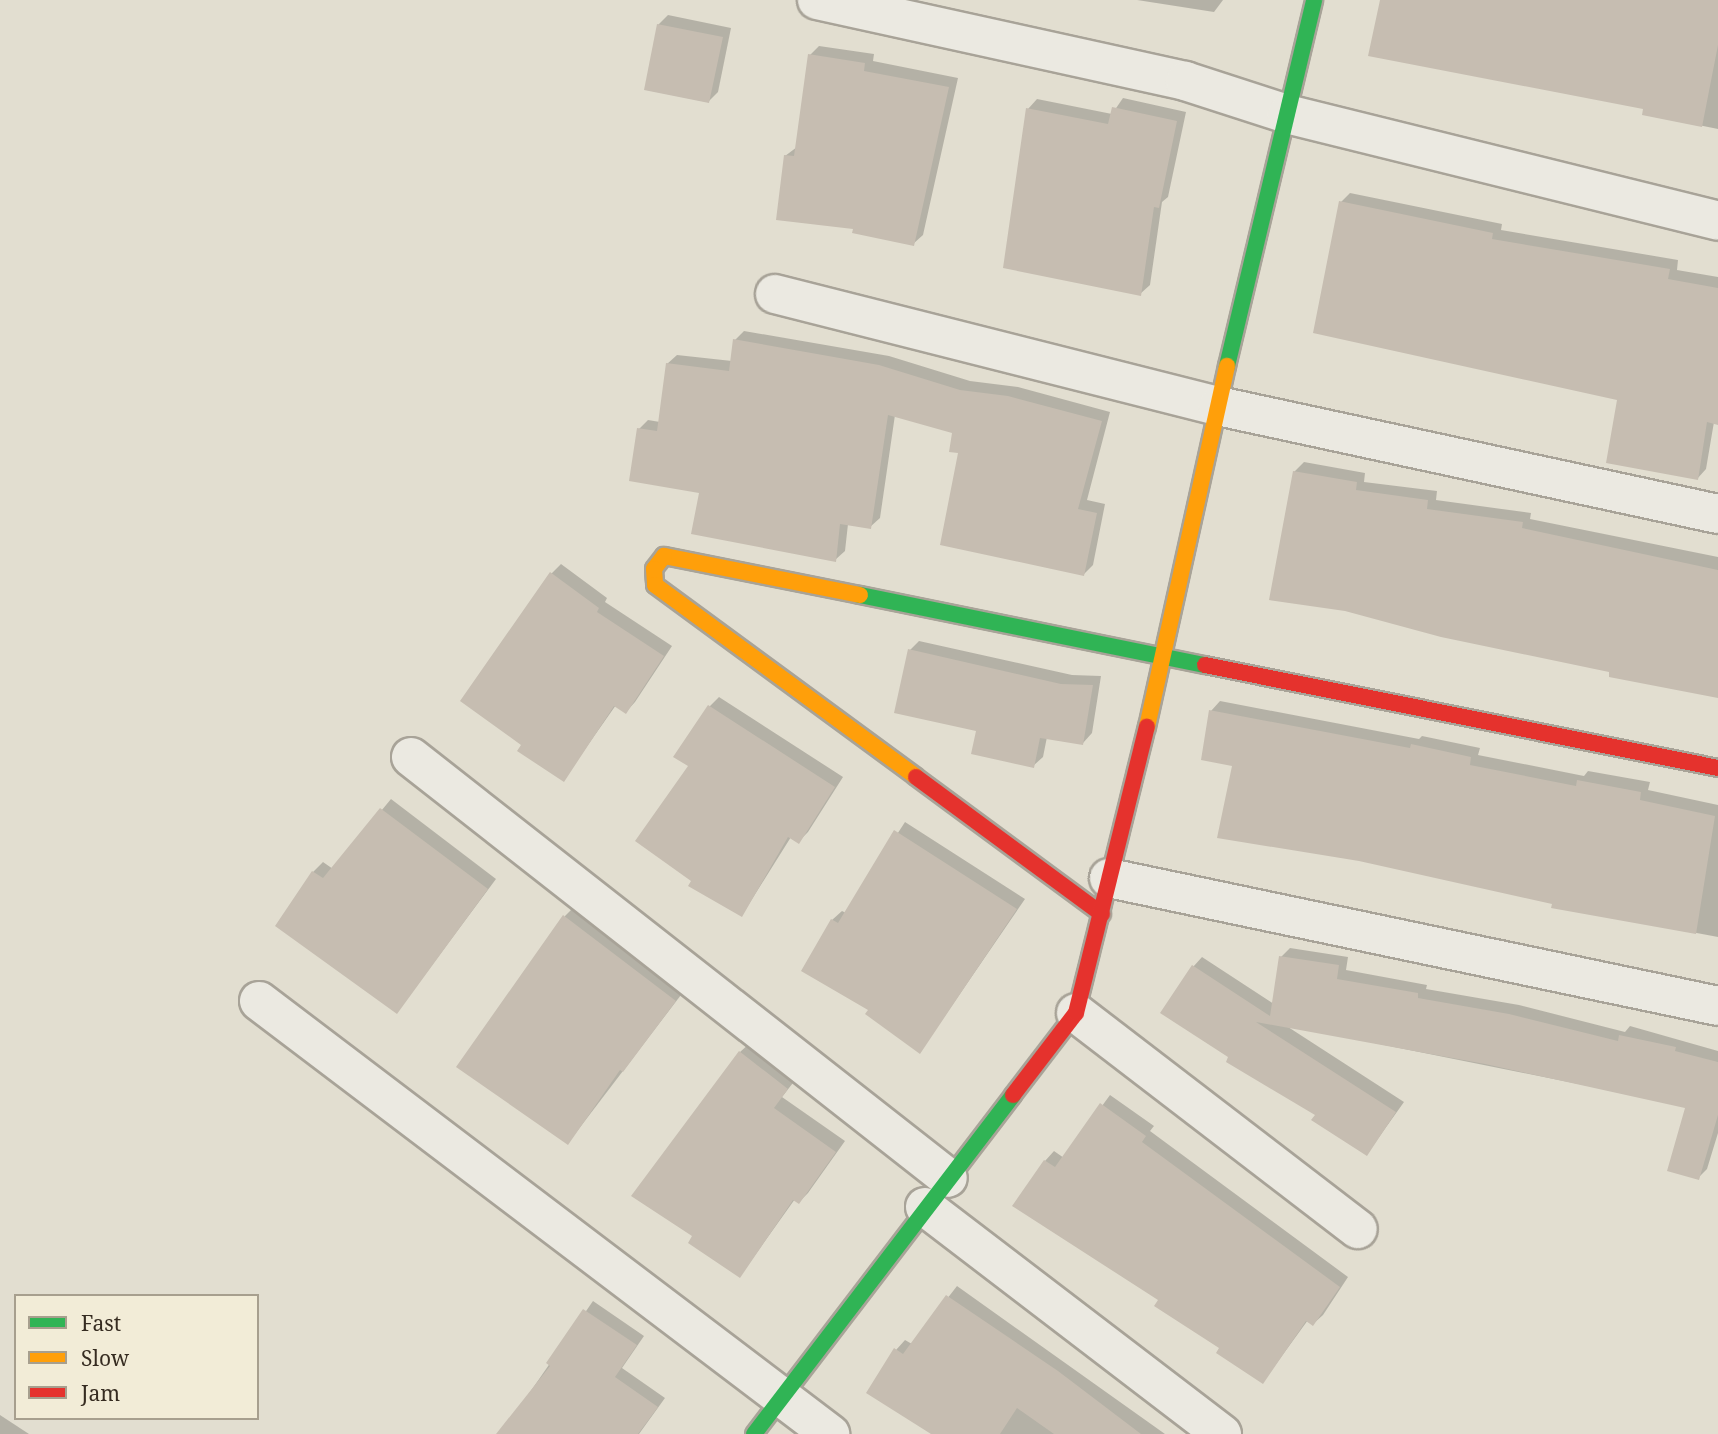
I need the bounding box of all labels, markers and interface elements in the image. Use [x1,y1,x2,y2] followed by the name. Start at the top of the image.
[14,1294,259,1420] legend
[81,1309,121,1337] text: Fast
[81,1344,129,1372] text: Slow
[81,1379,120,1407] text: Jam

